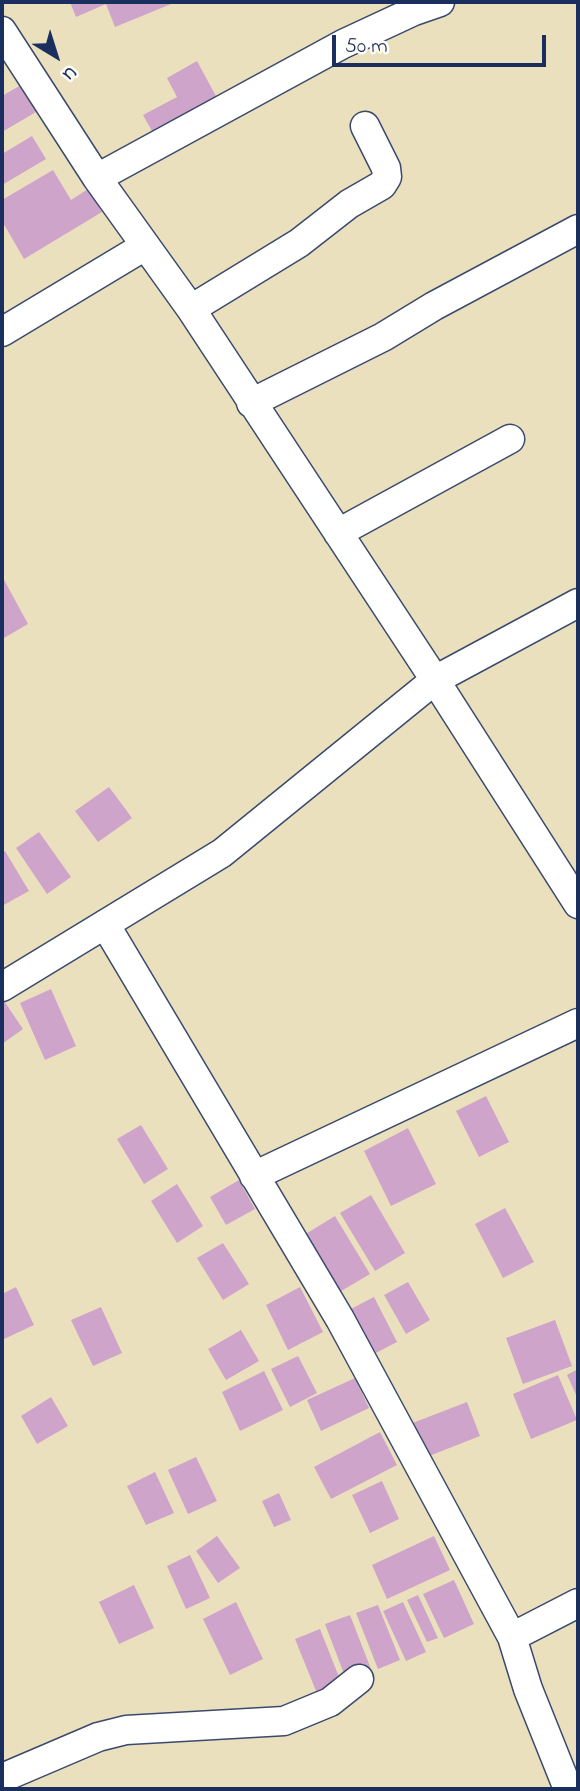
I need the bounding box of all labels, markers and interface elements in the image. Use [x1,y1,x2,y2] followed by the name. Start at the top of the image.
[21,21,91,91] north arrow
[335,21,548,65] scale bar
[345,32,388,62] text: 50 m
[56,59,82,87] text: U

